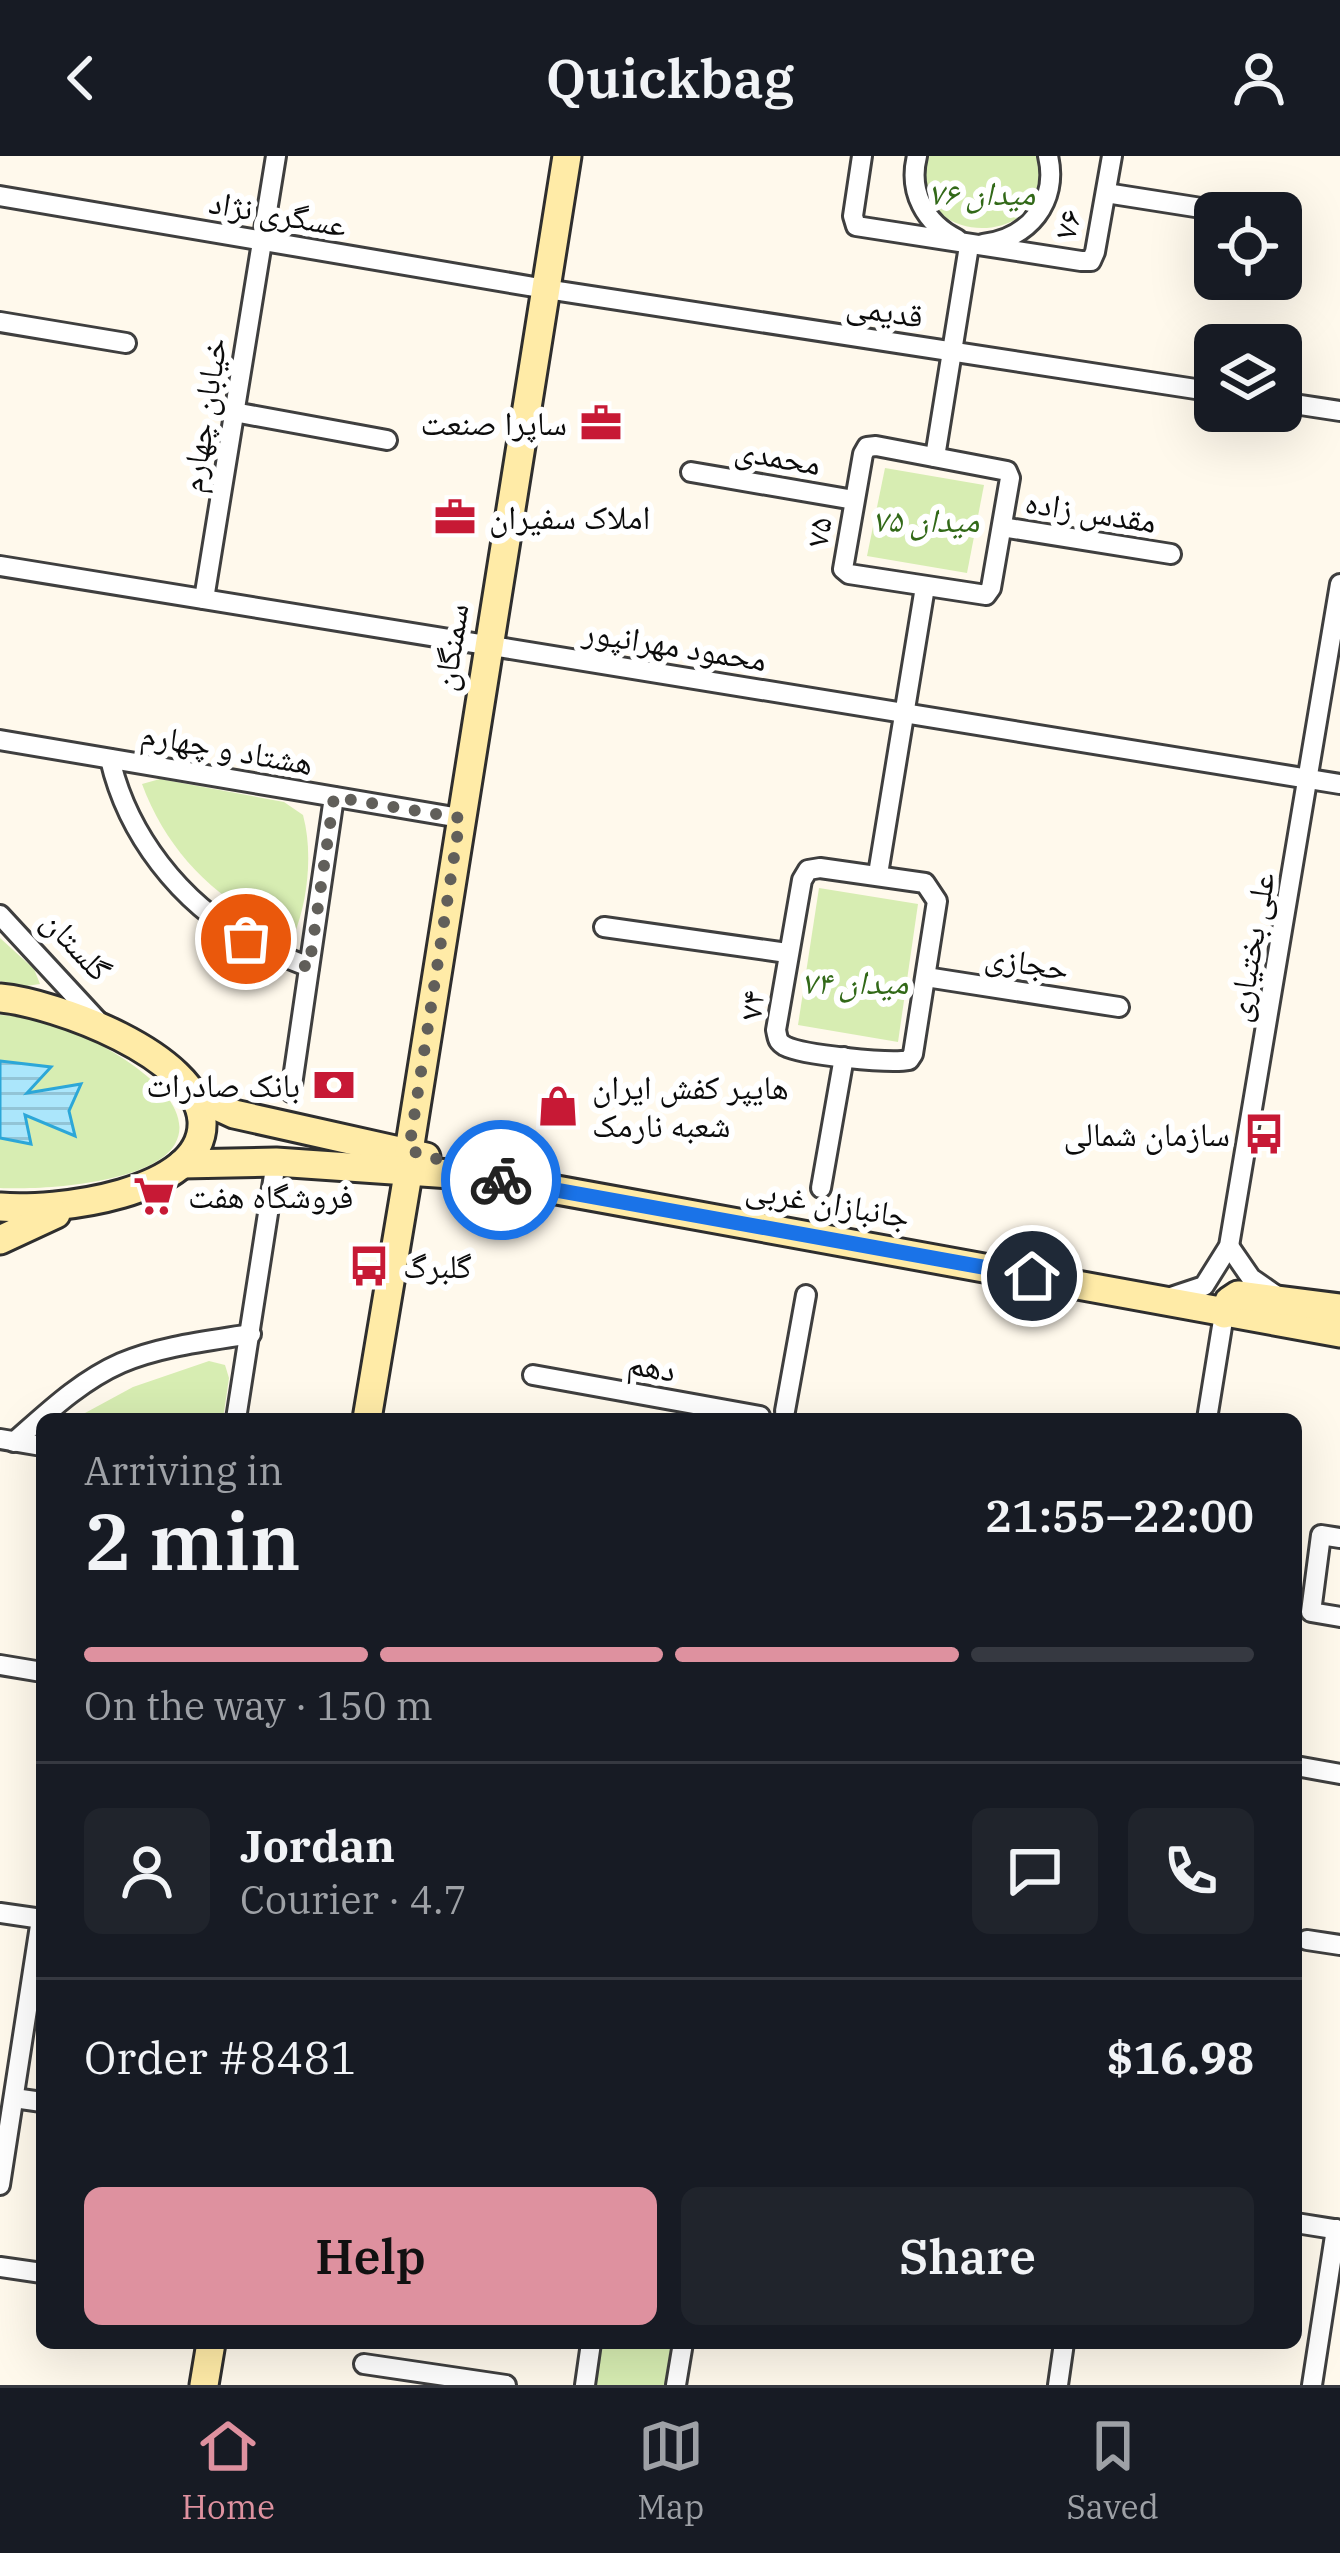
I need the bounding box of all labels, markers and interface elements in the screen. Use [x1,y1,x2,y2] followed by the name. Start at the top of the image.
[546,43,794,113] text: Quickbag
[48,45,114,111] icon: back
[1226,45,1292,111] icon: person
[929,171,1035,214] park label: میدان ۷۶
[206,179,350,246] street label: عسگری نژاد
[1194,192,1302,432] map controls
[1194,192,1302,300] button: locate
[1042,204,1091,244] street label: ۷۶
[844,282,927,337] street label: قدیمی
[1194,324,1302,432] button: layers
[169,334,237,496] street label: خیابان چهارم
[578,400,624,446] office icon: ساپرا صنعت
[421,401,567,444] place label: ساپرا صنعت
[732,427,825,484] street label: محمدی
[1022,479,1160,542] street label: مقدس زاده
[432,494,478,540] office icon: املاک سفیران
[489,495,650,538] place label: املاک سفیران
[873,498,979,541] park label: میدان ۷۵
[794,514,841,550] street label: ۷۵
[421,600,478,694] street label: سمنگان
[579,609,770,680] street label: محمود مهرانپور
[137,711,317,785] street label: هشتاد و چهارم
[1215,869,1284,1025] street label: علی بختیاری
[195,888,297,990] pin
[33,900,122,990] street label: گلستان
[213,906,279,972] icon: bag
[982,934,1072,989] street label: حجازی
[802,960,908,1003] park label: میدان ۷۴
[728,988,773,1022] street label: ۷۴
[311,1062,357,1108] bank icon: بانک صادرات
[146,1063,300,1106] place label: بانک صادرات
[592,1065,789,1146] place label: هایپر کفش ایران شعبه نارمک
[535,1083,581,1129] shop icon: هایپر کفش ایران شعبه نارمک
[1241,1111,1287,1157] bus stop icon: سازمان شمالی
[1063,1112,1230,1155] place label: سازمان شمالی
[441,1120,561,1240] courier
[468,1147,534,1213] icon: bike
[743,1166,913,1237] street label: جانبازان غربی
[131,1173,177,1219] supermarket icon: فروشگاه هفت
[188,1174,353,1217] place label: فروشگاه هفت
[981,1225,1083,1327] pin
[346,1243,392,1289] bus stop icon: گلبرگ
[999,1243,1065,1309] icon: home
[403,1244,472,1287] place label: گلبرگ
[624,1340,679,1393] street label: دهم
[84,1445,283,1496] text: Arriving in
[985,1486,1254,1544] text: 21:55–22:00
[84,1490,301,1591] text: 2 min
[84,1680,433,1731] text: On the way · 150 m
[84,1808,210,1934] button: person
[972,1808,1098,1934] button: chat
[1128,1808,1254,1934] button: phone
[240,1816,395,1874] text: Jordan
[240,1874,467,1925] text: Courier · 4.7
[84,2028,357,2086] text: Order #8481
[1107,2028,1254,2086] text: $16.98
[84,2187,657,2325] button: Help
[681,2187,1254,2325] button: Share
[181,2413,275,2528] tab: Home
[637,2413,704,2528] tab: Map
[1066,2413,1159,2528] tab: Saved

